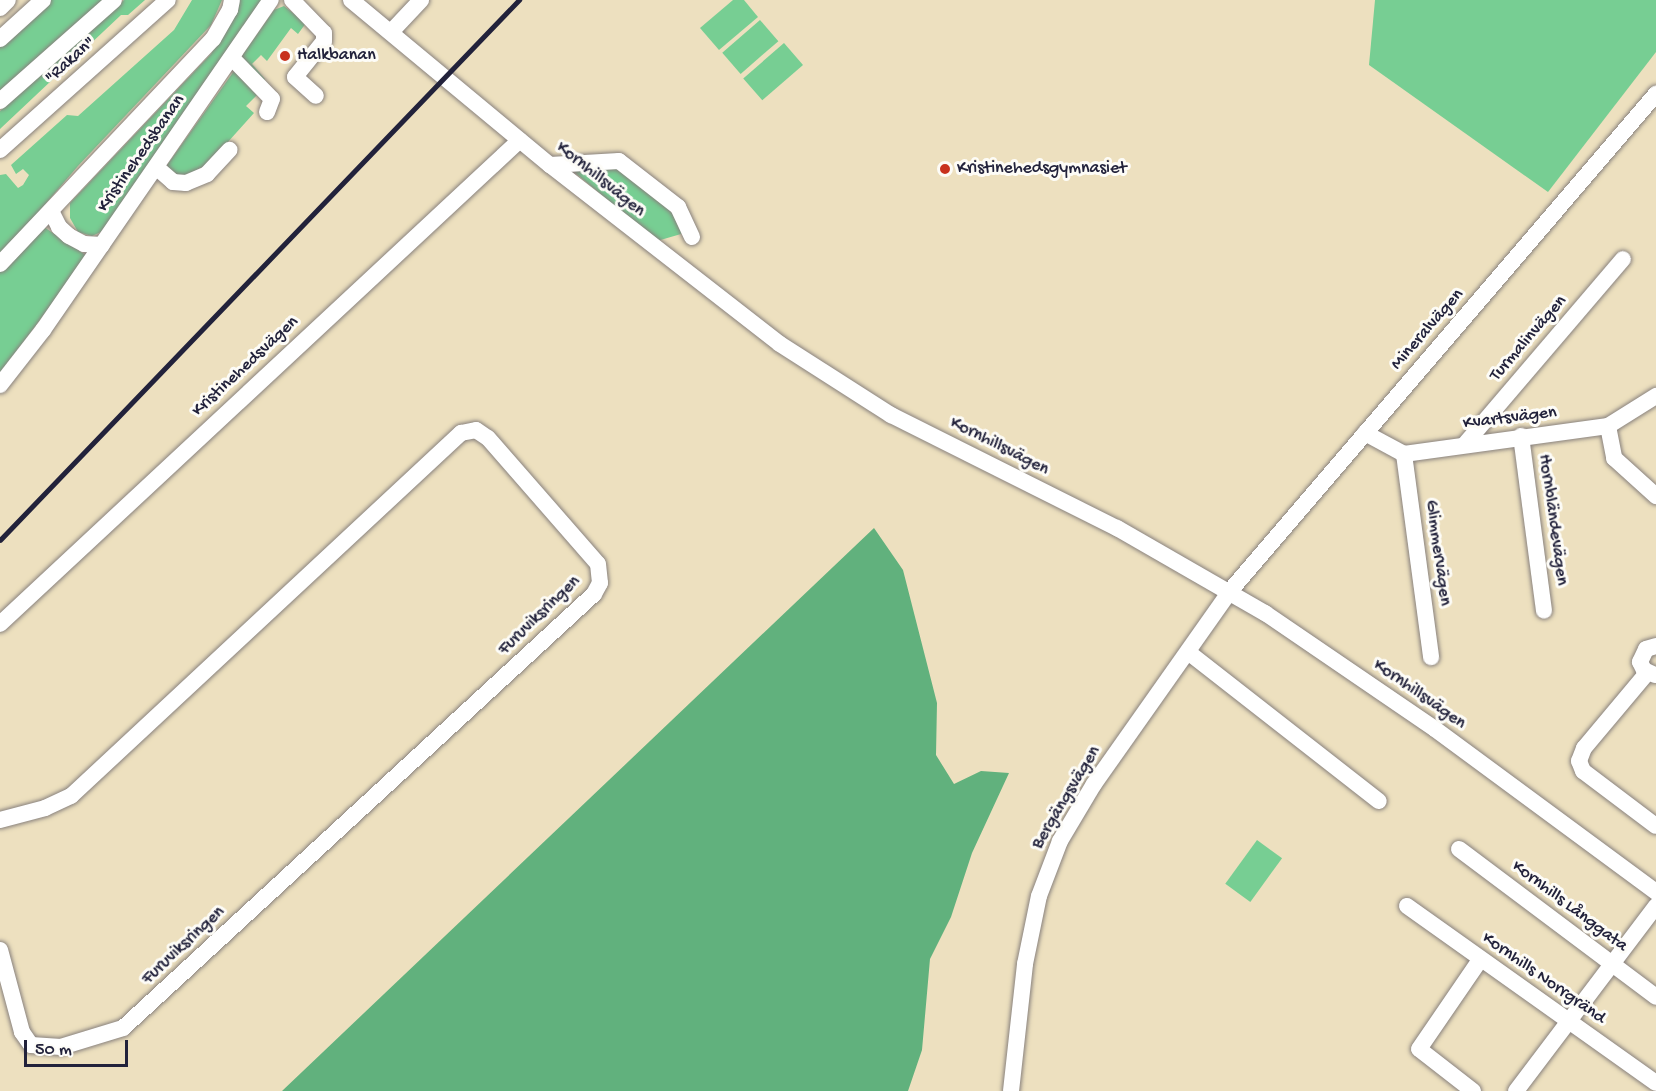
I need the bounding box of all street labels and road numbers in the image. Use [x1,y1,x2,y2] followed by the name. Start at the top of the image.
[41,33,101,89] street label: "Rakan"
[93,91,191,217] street label: Kristinehedsbanan
[551,138,649,222] street label: Kornhillsvägen
[1387,285,1469,375] street label: Mineralvägen
[1486,292,1572,386] street label: Turmalinvägen
[188,312,304,422] street label: Kristinehedsvägen
[1462,403,1558,435] street label: Kvartsvägen
[946,413,1052,481] street label: Kornhillsvägen
[1532,453,1572,587] street label: Hornbländevägen
[1419,499,1455,607] street label: Glimmervägen
[494,571,586,661] street label: Furuviksringen
[1368,655,1470,735] street label: Kornhillsvägen
[1028,742,1106,854] street label: Bergängsvägen
[1507,856,1631,958] street label: Kornhills Långgata
[138,902,230,990] street label: Furuviksringen
[1477,928,1609,1030] street label: Kornhills Norrgränd

